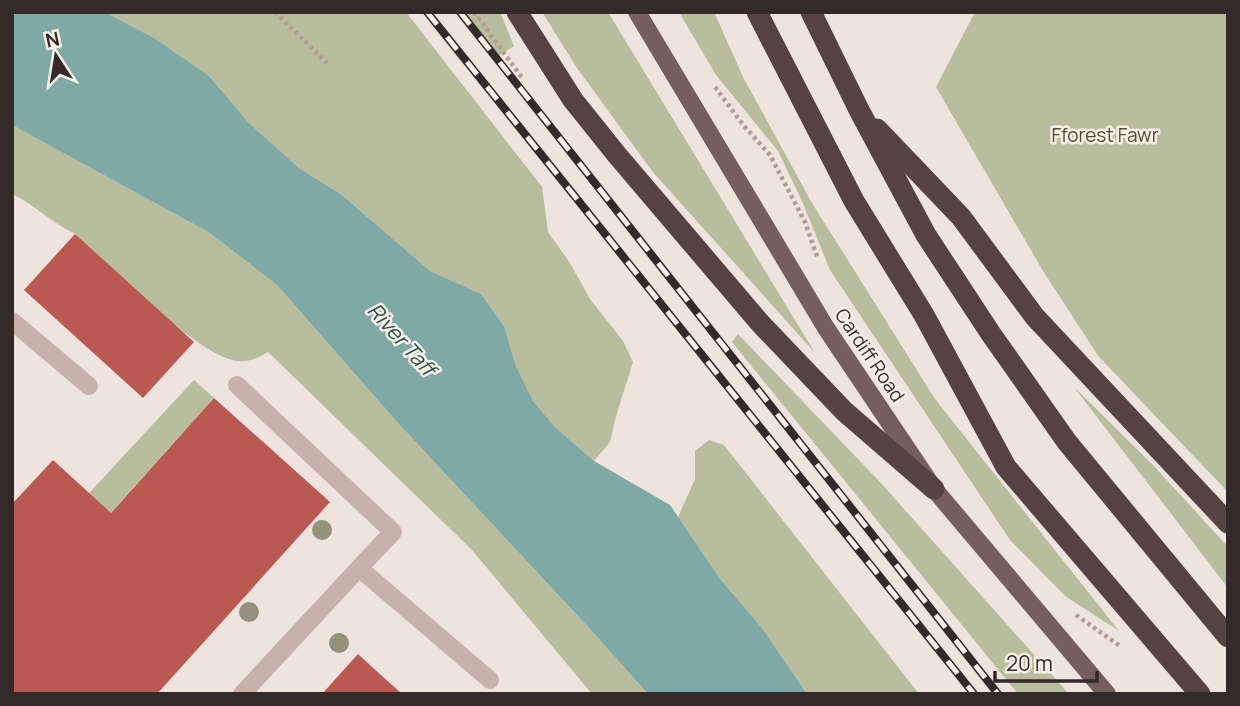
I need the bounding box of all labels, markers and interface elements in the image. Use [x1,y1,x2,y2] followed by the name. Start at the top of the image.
[21,21,91,91] north arrow
[43,25,62,54] text: N
[1051,122,1159,148] park label: Fforest Fawr
[362,297,445,384] water label: River Taff
[829,303,911,407] street label: Cardiff Road
[995,640,1096,684] scale bar
[1006,649,1053,677] text: 20 m

